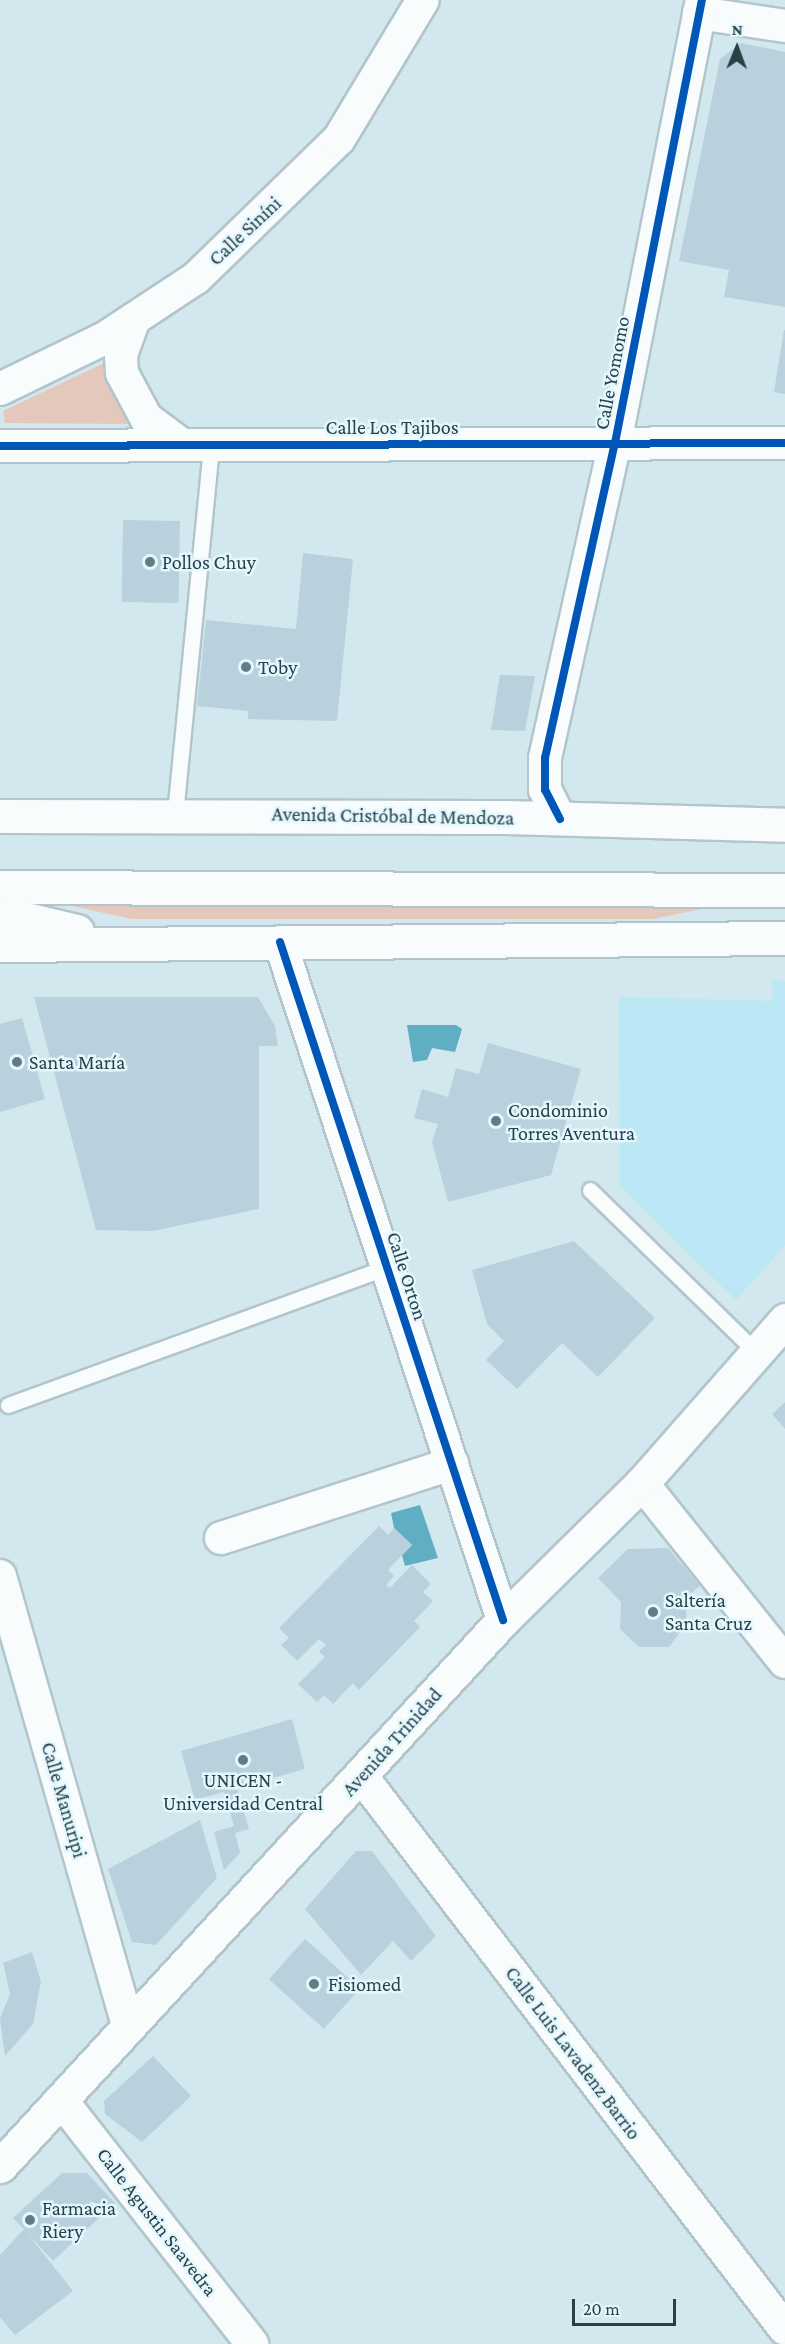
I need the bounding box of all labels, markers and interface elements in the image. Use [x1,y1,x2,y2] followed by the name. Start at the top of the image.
[707,18,767,78] north arrow
[732,21,743,38] text: N
[204,191,286,271] street label: Calle Siníni
[589,314,635,432] street label: Calle Yomomo
[325,415,459,439] street label: Calle Los Tajibos
[162,550,256,574] place label: Pollos Chuy
[143,555,157,569] marker: Pollos Chuy
[258,655,297,679] place label: Toby
[239,660,253,674] marker: Toby
[272,802,514,830] street label: Avenida Cristóbal de Mendoza
[29,1050,125,1074] place label: Santa María
[10,1055,24,1069] marker: Santa María
[508,1098,635,1145] place label: Condominio Torres Aventura
[489,1114,503,1128] marker: Condominio Torres Aventura
[381,1229,433,1323] street label: Calle Orton
[665,1588,752,1635] place label: Saltería Santa Cruz
[646,1605,660,1619] marker: Saltería Santa Cruz
[337,1683,447,1801] street label: Avenida Trinidad
[36,1739,92,1861] street label: Calle Manuripi
[236,1753,250,1767] marker: UNICEN - Universidad Central
[163,1769,323,1816] place label: UNICEN - Universidad Central
[500,1962,646,2144] street label: Calle Luis Lavadenz Barrio
[328,1972,401,1996] place label: Fisiomed
[305,1975,323,1993] marker: Fisiomed
[92,2143,222,2301] street label: Calle Agustin Saavedra
[42,2196,116,2243] place label: Farmacia Riery
[23,2213,37,2227] marker: Farmacia Riery
[575,2287,678,2325] scale bar
[583,2299,620,2319] text: 20 m

